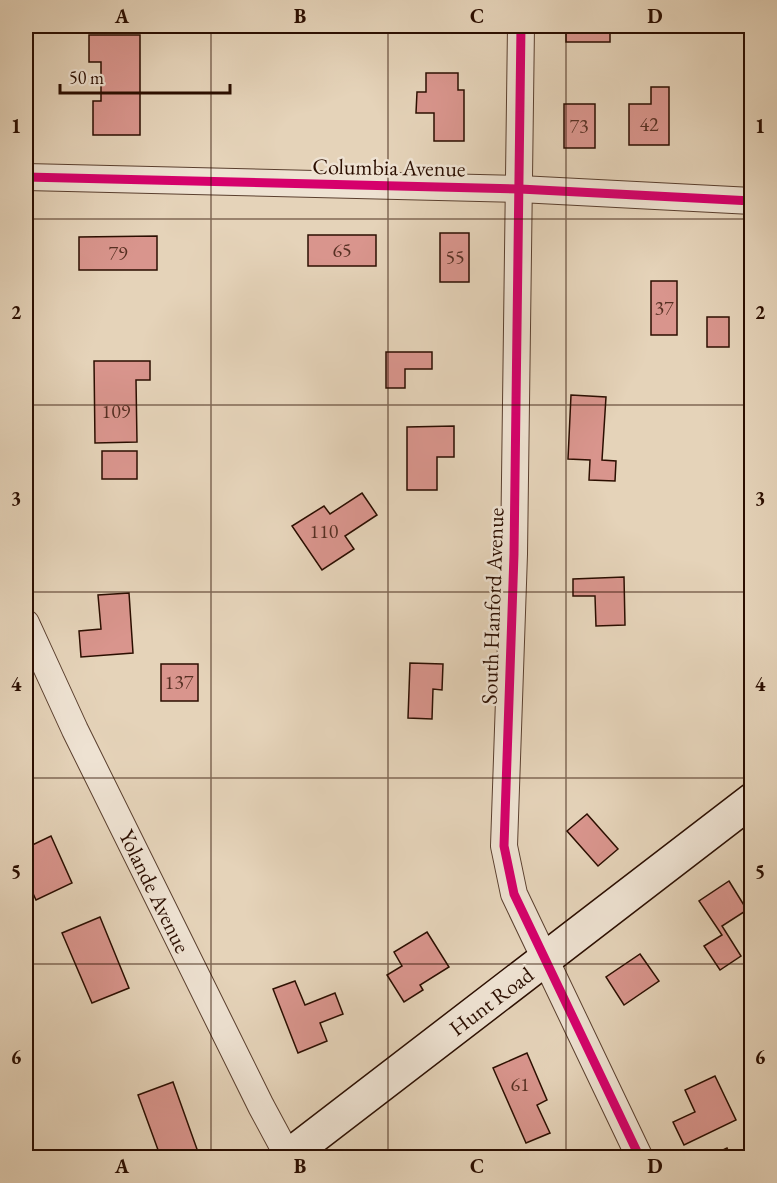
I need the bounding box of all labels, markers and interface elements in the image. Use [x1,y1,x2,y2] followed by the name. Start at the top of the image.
[114,3,130,29] text: A
[294,3,306,29] text: B
[470,3,484,29] text: C
[647,3,663,29] text: D
[60,57,230,95] scale bar
[69,66,104,89] text: 50 m
[639,111,659,137] house number: 42
[11,113,21,139] text: 1
[569,113,589,139] house number: 73
[755,113,765,139] text: 1
[312,152,466,183] street label: Columbia Avenue
[332,237,352,263] house number: 65
[108,240,128,266] house number: 79
[445,244,465,270] house number: 55
[654,295,674,321] house number: 37
[11,299,22,325] text: 2
[755,299,766,325] text: 2
[102,398,131,424] house number: 109
[11,485,21,511] text: 3
[755,485,765,511] text: 3
[475,507,510,705] street label: South Hanford Avenue
[310,518,339,544] house number: 110
[165,669,194,695] house number: 137
[11,671,22,697] text: 4
[755,671,766,697] text: 4
[112,825,197,958] street label: Yolande Avenue
[11,858,21,884] text: 5
[755,858,765,884] text: 5
[443,960,540,1043] street label: Hunt Road
[11,1044,22,1070] text: 6
[755,1044,766,1070] text: 6
[510,1071,530,1097] house number: 61
[114,1153,130,1179] text: A
[294,1153,306,1179] text: B
[470,1153,484,1179] text: C
[647,1153,663,1179] text: D

